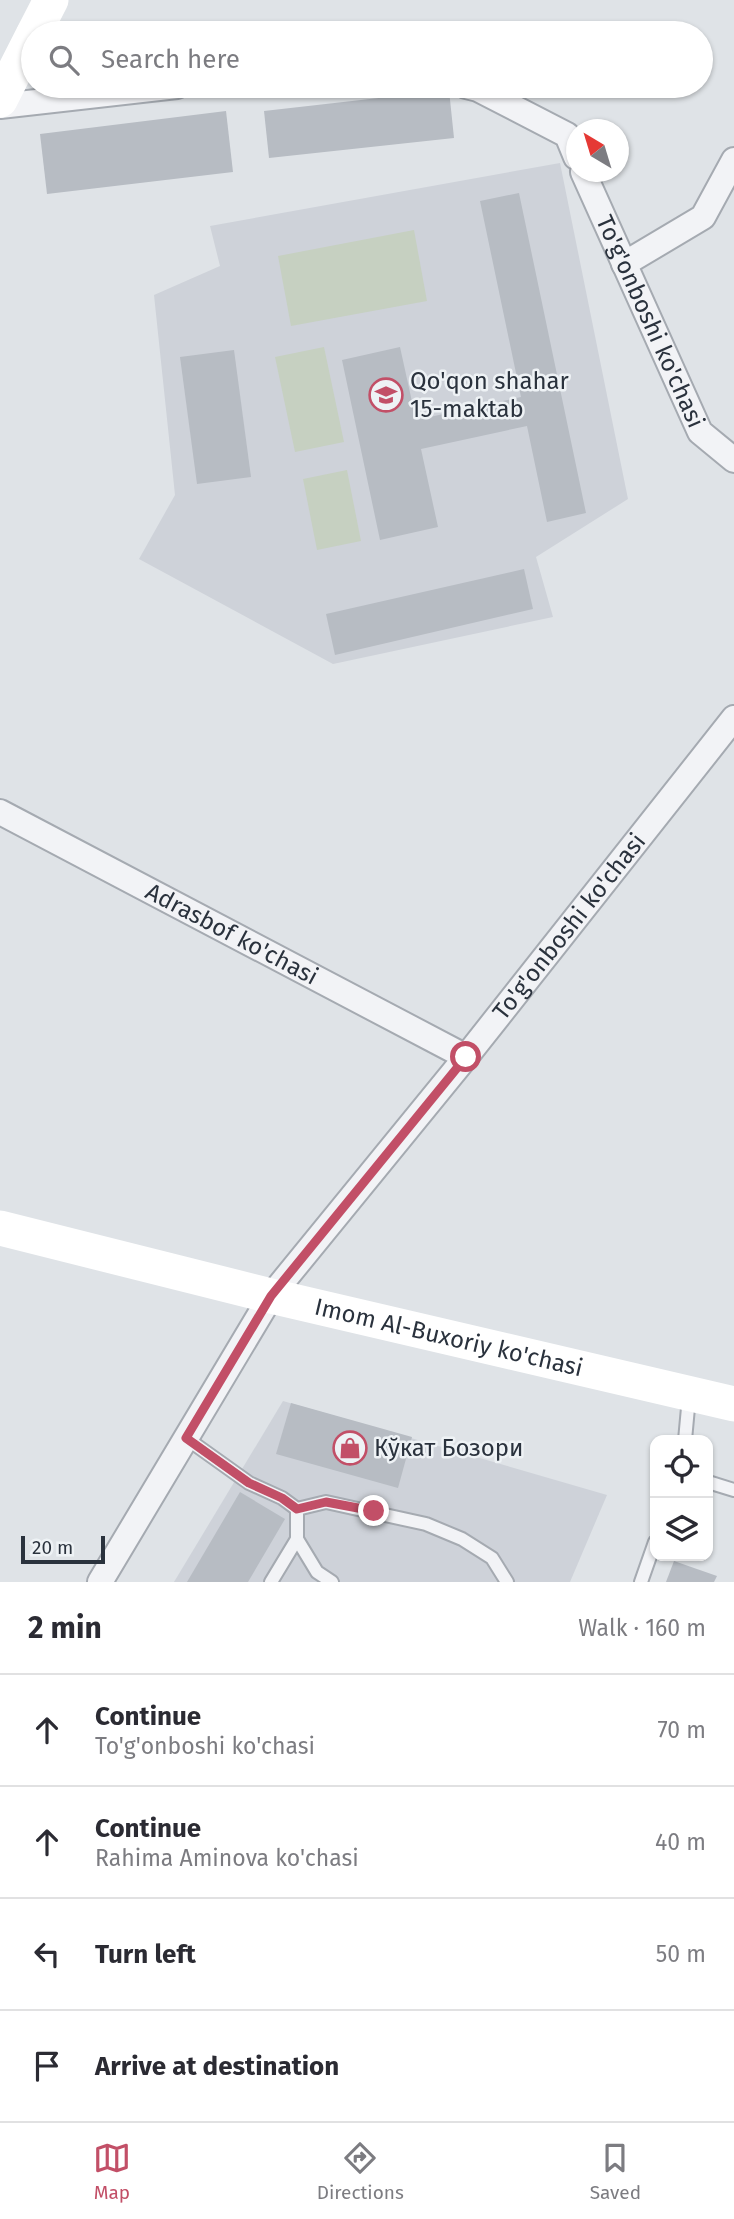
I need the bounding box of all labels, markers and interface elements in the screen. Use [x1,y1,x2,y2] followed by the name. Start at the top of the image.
[21,21,713,98] search box
[45,41,83,79] icon: search
[101,44,240,75] text: Search here
[566,119,629,182] north arrow
[590,211,710,432] street label: To'g'onboshi ko'chasi
[410,367,570,423] place label: Qo'qon shahar 15-maktab
[367,376,405,414] school or university icon: Qo'qon shahar 15-maktab
[487,828,651,1025] street label: To'g'onboshi ko'chasi
[141,877,323,991] street label: Adrasbof ko'chasi
[450,1041,481,1072] route start
[312,1293,586,1382] street label: Imom Al-Buxoriy ko'chasi
[331,1429,369,1467] shop icon: Кўкат Бозори
[374,1434,523,1462] place label: Кўкат Бозори
[650,1435,713,1561] map controls
[650,1435,713,1498] button: locate
[358,1495,389,1526] route end
[650,1498,713,1561] button: layers
[21,1533,105,1565] scale bar
[32,1536,73,1559] text: 20 m
[28,1610,102,1646] text: 2 min
[578,1614,706,1642] text: Walk · 160 m
[95,1701,201,1732] text: Continue
[28,1711,66,1749] icon: ahead
[657,1716,706,1744] text: 70 m
[95,1732,315,1760] text: To'g'onboshi ko'chasi
[95,1813,201,1844] text: Continue
[28,1823,66,1861] icon: ahead
[655,1828,706,1856] text: 40 m
[95,1844,359,1872] text: Rahima Aminova ko'chasi
[28,1935,66,1973] icon: left
[95,1939,196,1970] text: Turn left
[656,1940,706,1968] text: 50 m
[28,2047,66,2085] icon: arrive
[95,2051,339,2082] text: Arrive at destination
[93,2139,131,2204] tab: Map
[317,2139,404,2204] tab: Directions
[590,2139,641,2204] tab: Saved

